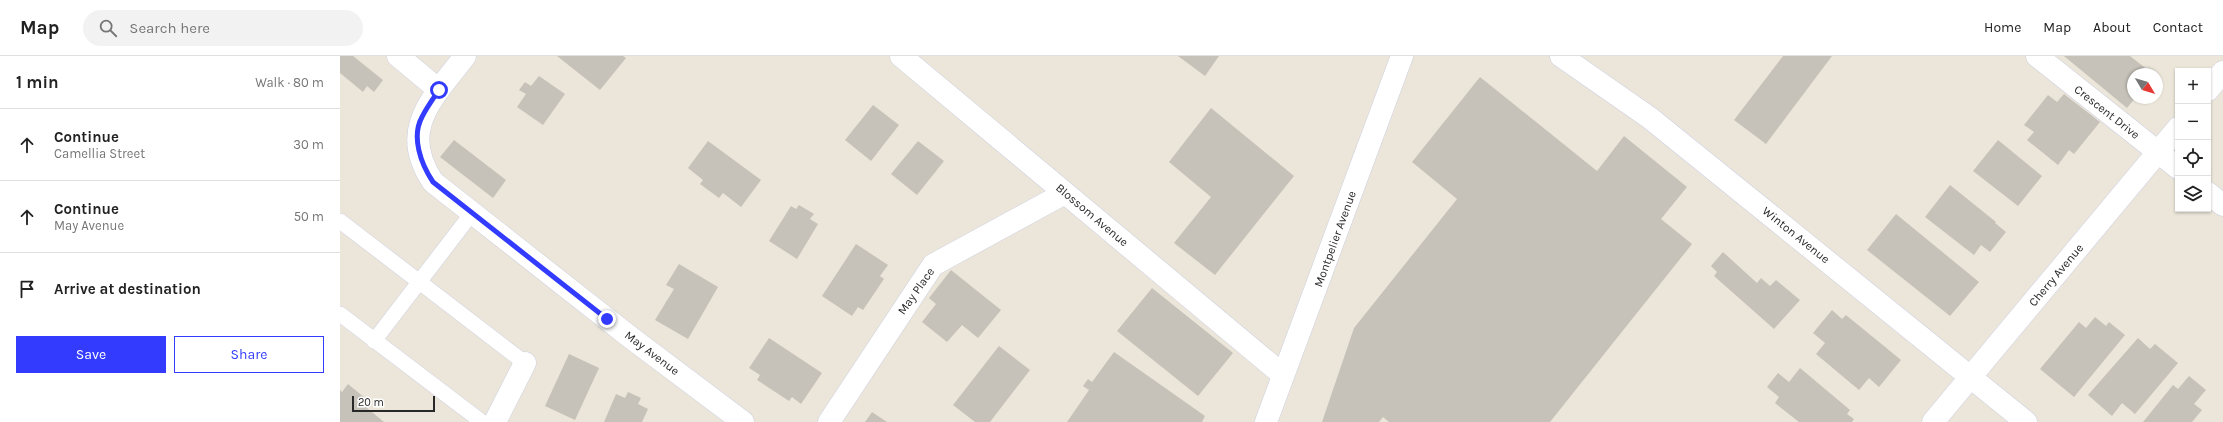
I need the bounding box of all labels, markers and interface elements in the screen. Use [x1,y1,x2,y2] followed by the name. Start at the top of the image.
[83,10,363,46] search box
[20,17,59,39] text: Map
[97,17,119,39] icon: search
[129,19,210,37] text: Search here
[1984,19,2021,36] text: Home
[2043,19,2071,36] text: Map
[2093,19,2131,36] text: About
[2153,19,2203,36] text: Contact
[2127,68,2163,104] north arrow
[2175,68,2211,212] map controls
[2175,68,2211,104] button: +
[16,72,59,92] text: 1 min
[255,75,324,90] text: Walk · 80 m
[430,81,448,99] route start
[2072,82,2142,142] street label: Crescent Drive
[2175,104,2211,140] button: −
[54,128,119,146] text: Continue
[16,134,38,156] icon: ahead
[293,137,324,152] text: 30 m
[2175,140,2211,176] button: locate
[54,146,145,161] text: Camellia Street
[2175,176,2211,212] button: layers
[1053,181,1131,249] street label: Blossom Avenue
[1311,189,1359,289] street label: Montpelier Avenue
[54,200,119,218] text: Continue
[1760,204,1832,266] street label: Winton Avenue
[16,206,38,228] icon: ahead
[294,209,324,224] text: 50 m
[54,218,124,233] text: May Avenue
[2026,241,2086,309] street label: Cherry Avenue
[895,265,937,317] street label: May Place
[16,278,38,300] icon: arrive
[54,280,201,298] text: Arrive at destination
[598,310,616,328] route end
[622,328,682,378] street label: May Avenue
[16,336,166,373] button: Save
[174,336,324,373] button: Share
[352,394,435,413] scale bar
[358,396,384,409] text: 20 m

